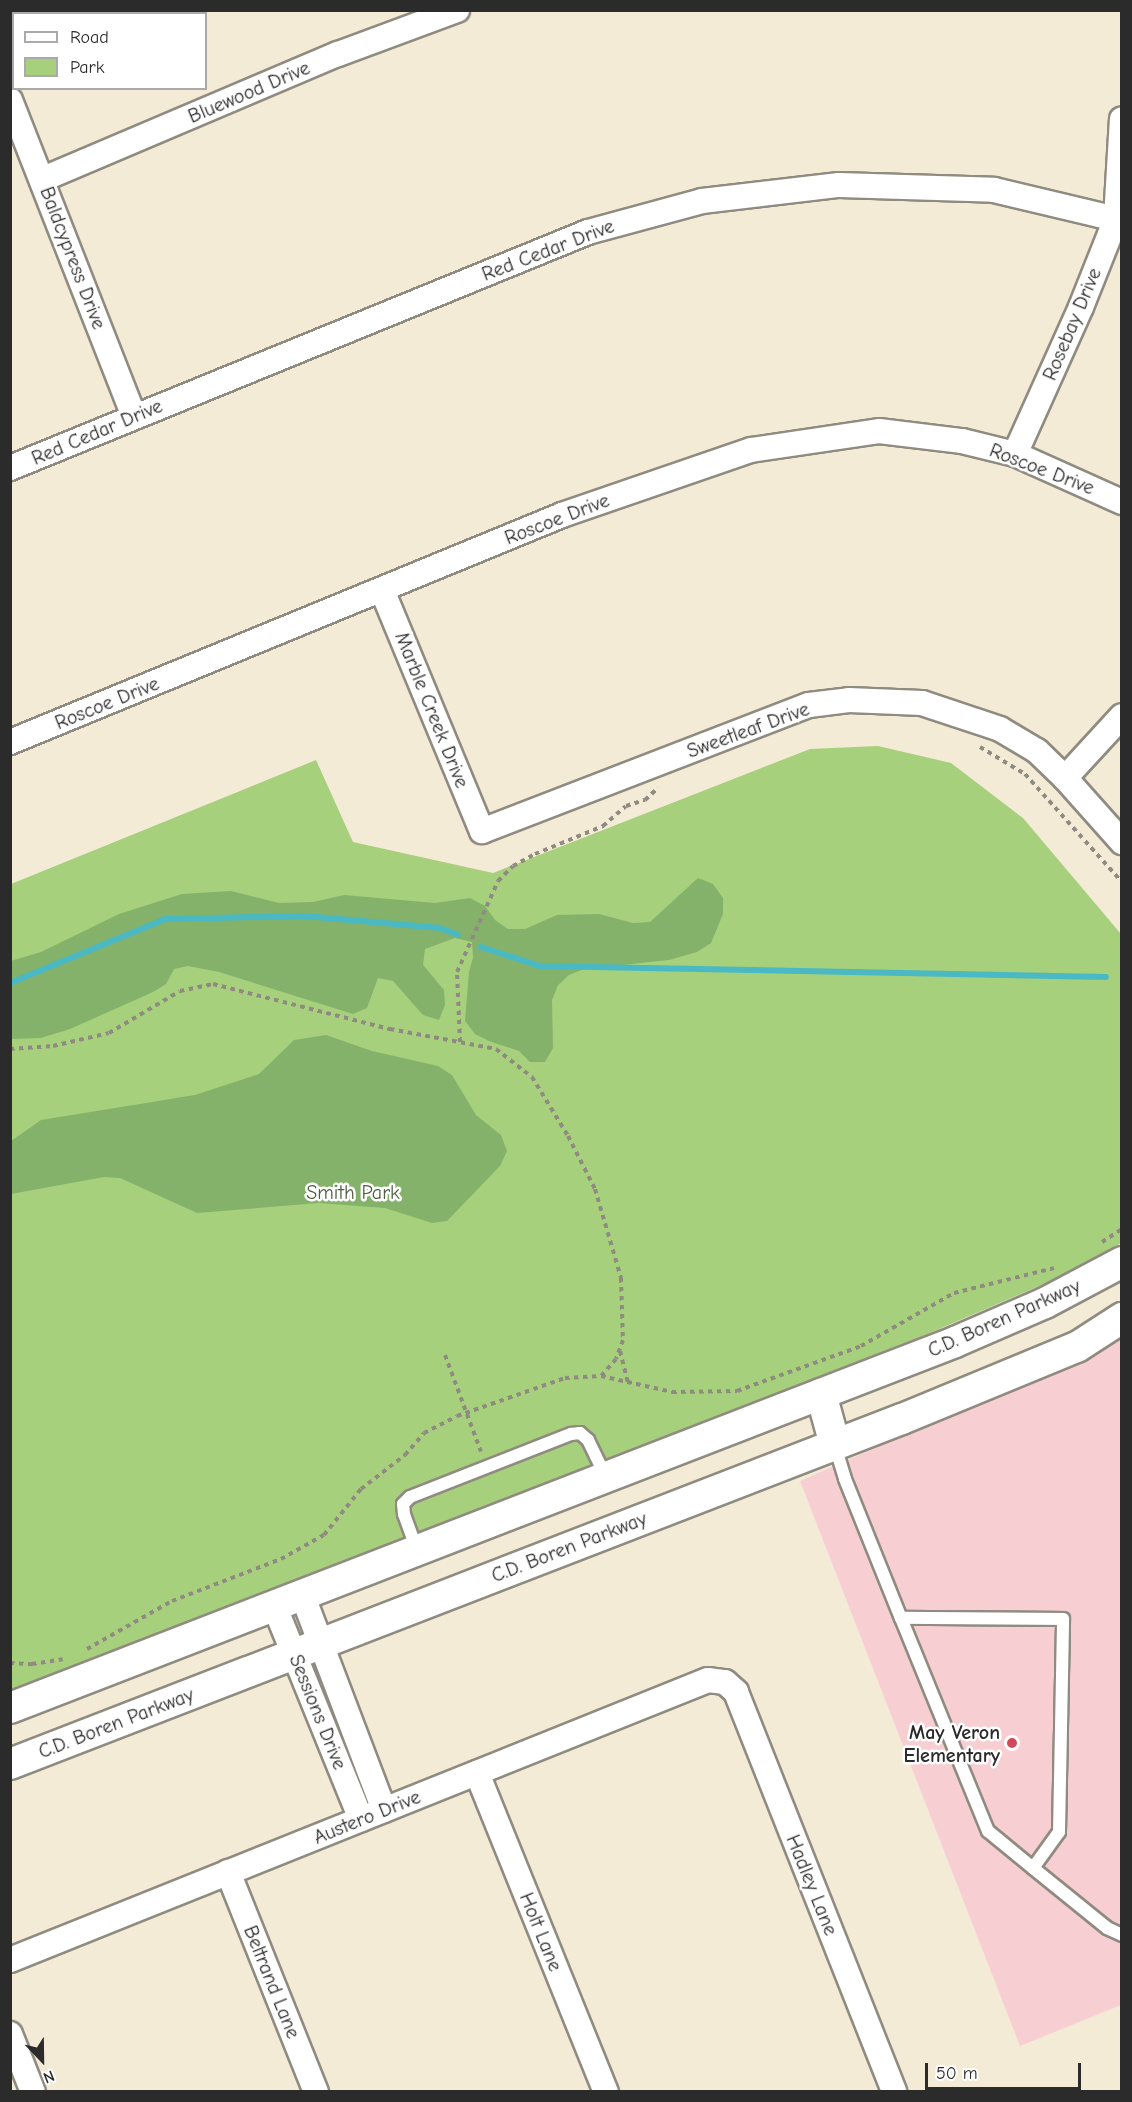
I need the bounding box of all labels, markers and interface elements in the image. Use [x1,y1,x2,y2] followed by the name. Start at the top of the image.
[12,12,207,90] legend
[70,27,109,48] text: Road
[184,56,314,128] street label: Bluewood Drive
[70,57,104,78] text: Park
[35,183,111,333] street label: Baldcypress Drive
[478,214,618,286] street label: Red Cedar Drive
[1037,264,1107,384] street label: Rosebay Drive
[28,394,166,470] street label: Red Cedar Drive
[986,438,1098,500] street label: Roscoe Drive
[501,488,613,550] street label: Roscoe Drive
[390,629,474,791] street label: Marble Creek Drive
[51,671,163,735] street label: Roscoe Drive
[684,697,812,763] street label: Sweetleaf Drive
[306,1180,400,1204] park label: Smith Park
[924,1274,1084,1362] street label: C.D. Boren Parkway
[488,1506,650,1588] street label: C.D. Boren Parkway
[284,1651,352,1773] street label: Sessions Drive
[35,1682,197,1764] street label: C.D. Boren Parkway
[904,1720,1000,1767] place label: May Veron Elementary
[1005,1736,1019,1750] marker: May Veron Elementary
[310,1785,424,1849] street label: Austero Drive
[781,1831,843,1939] street label: Hadley Lane
[514,1889,568,1975] street label: Holt Lane
[238,1922,306,2042] street label: Beltrand Lane
[12,2030,72,2090] north arrow
[928,2051,1084,2089] scale bar
[936,2063,978,2084] text: 50 m
[41,2066,57,2087] text: N

